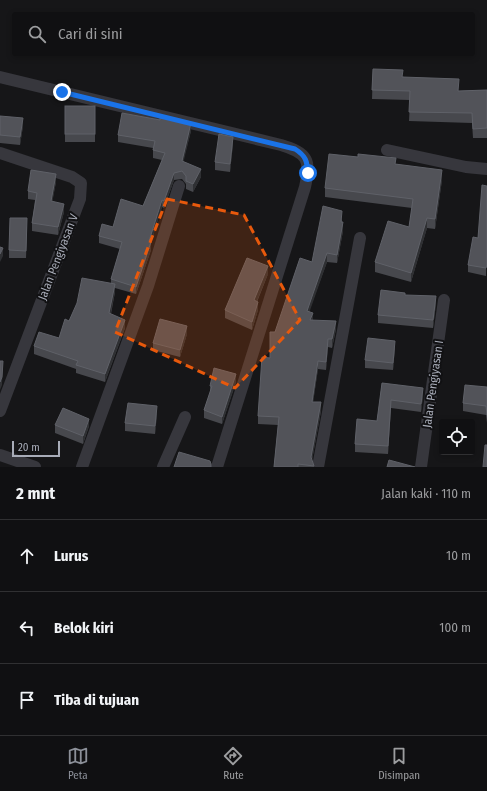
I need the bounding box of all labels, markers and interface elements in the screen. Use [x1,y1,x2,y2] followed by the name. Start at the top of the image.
[12,12,475,56] search box
[26,23,48,45] icon: search
[58,25,123,43] text: Cari di sini
[53,83,71,101] route end
[299,164,317,182] route start
[35,211,81,302] street label: Jalan Pengiyasan V
[420,339,446,429] street label: Jalan Pengiyasan I
[439,419,475,455] map controls
[439,419,475,455] button: locate
[12,439,60,458] scale bar
[18,441,40,454] text: 20 m
[16,483,55,504] text: 2 mnt
[381,486,471,501] text: Jalan kaki · 110 m
[16,545,38,567] icon: ahead
[54,547,88,565] text: Lurus
[446,548,471,563] text: 10 m
[16,617,38,639] icon: left
[54,619,114,637] text: Belok kiri
[439,620,471,635] text: 100 m
[16,689,38,711] icon: arrive
[54,691,139,709] text: Tiba di tujuan
[67,745,89,782] tab: Peta
[222,745,244,782] tab: Rute
[378,745,420,782] tab: Disimpan

